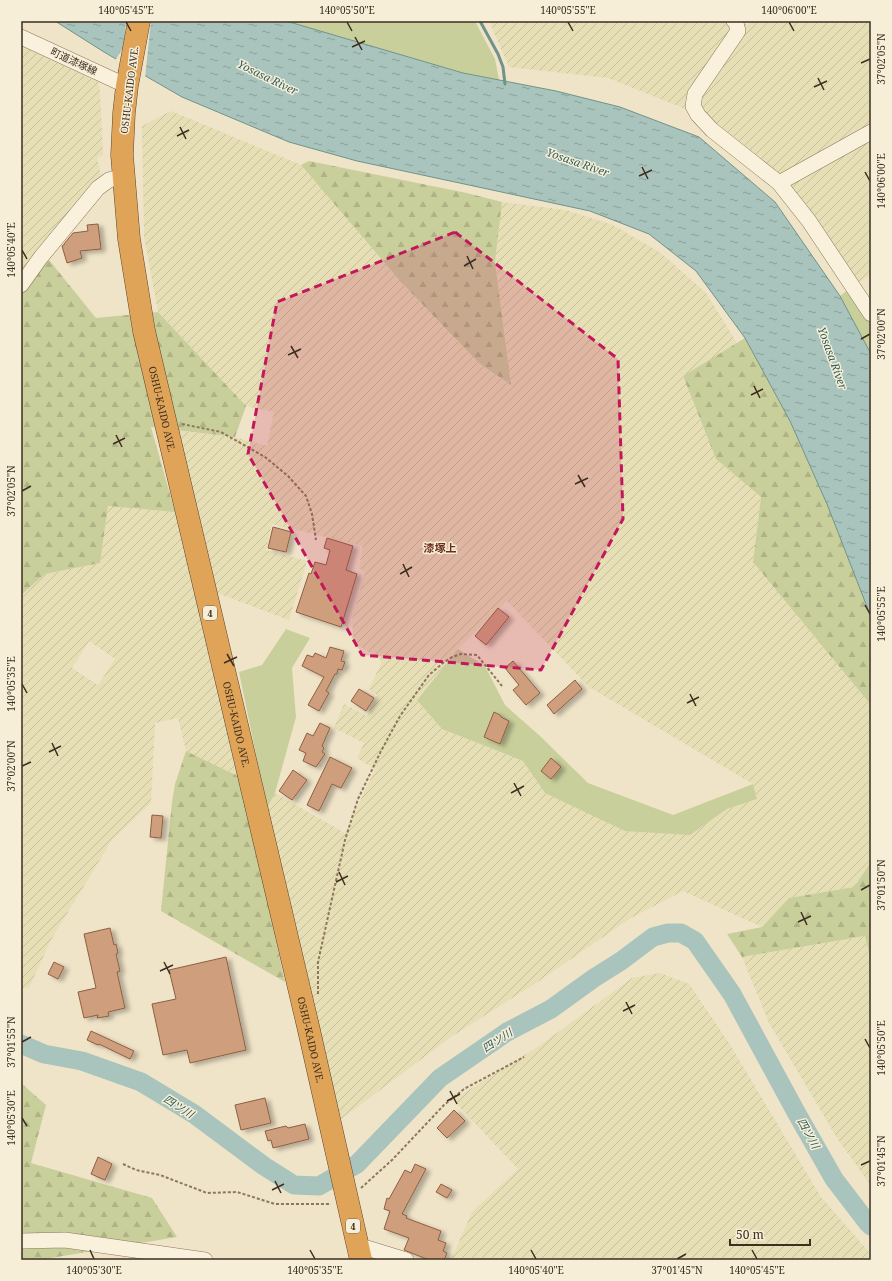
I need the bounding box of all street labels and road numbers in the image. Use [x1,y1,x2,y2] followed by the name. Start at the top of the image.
[48,44,100,78] street label: 町道漆塚線
[117,46,141,134] street label: OSHU-KAIDO AVE.
[146,365,179,453] street label: OSHU-KAIDO AVE.
[203,606,217,620] road number: 4
[220,680,254,769] street label: OSHU-KAIDO AVE.
[294,995,328,1084] street label: OSHU-KAIDO AVE.
[346,1219,360,1233] road number: 4

